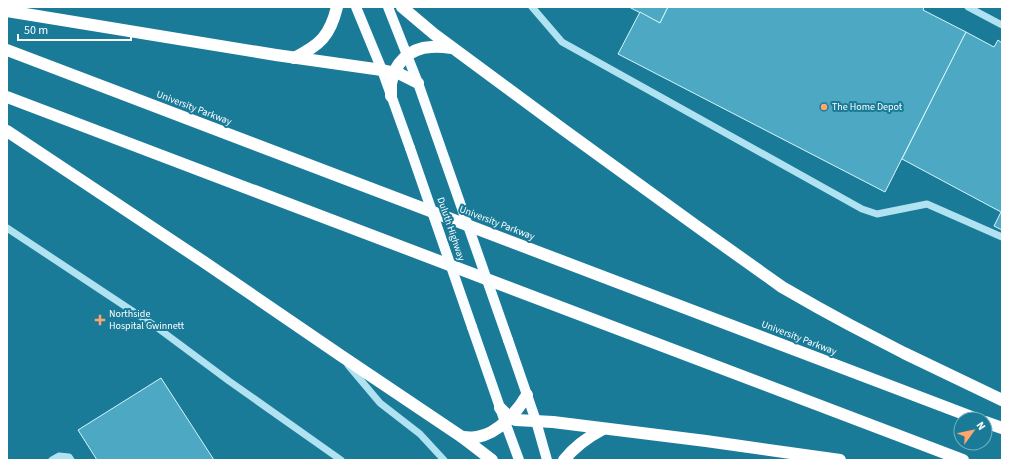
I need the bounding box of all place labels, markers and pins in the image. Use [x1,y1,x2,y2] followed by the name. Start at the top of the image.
[832,100,903,114] place label: The Home Depot
[819,102,829,112] marker: The Home Depot
[109,307,185,333] place label: Northside Hospital Gwinnett
[94,314,106,326] marker: Northside Hospital Gwinnett

